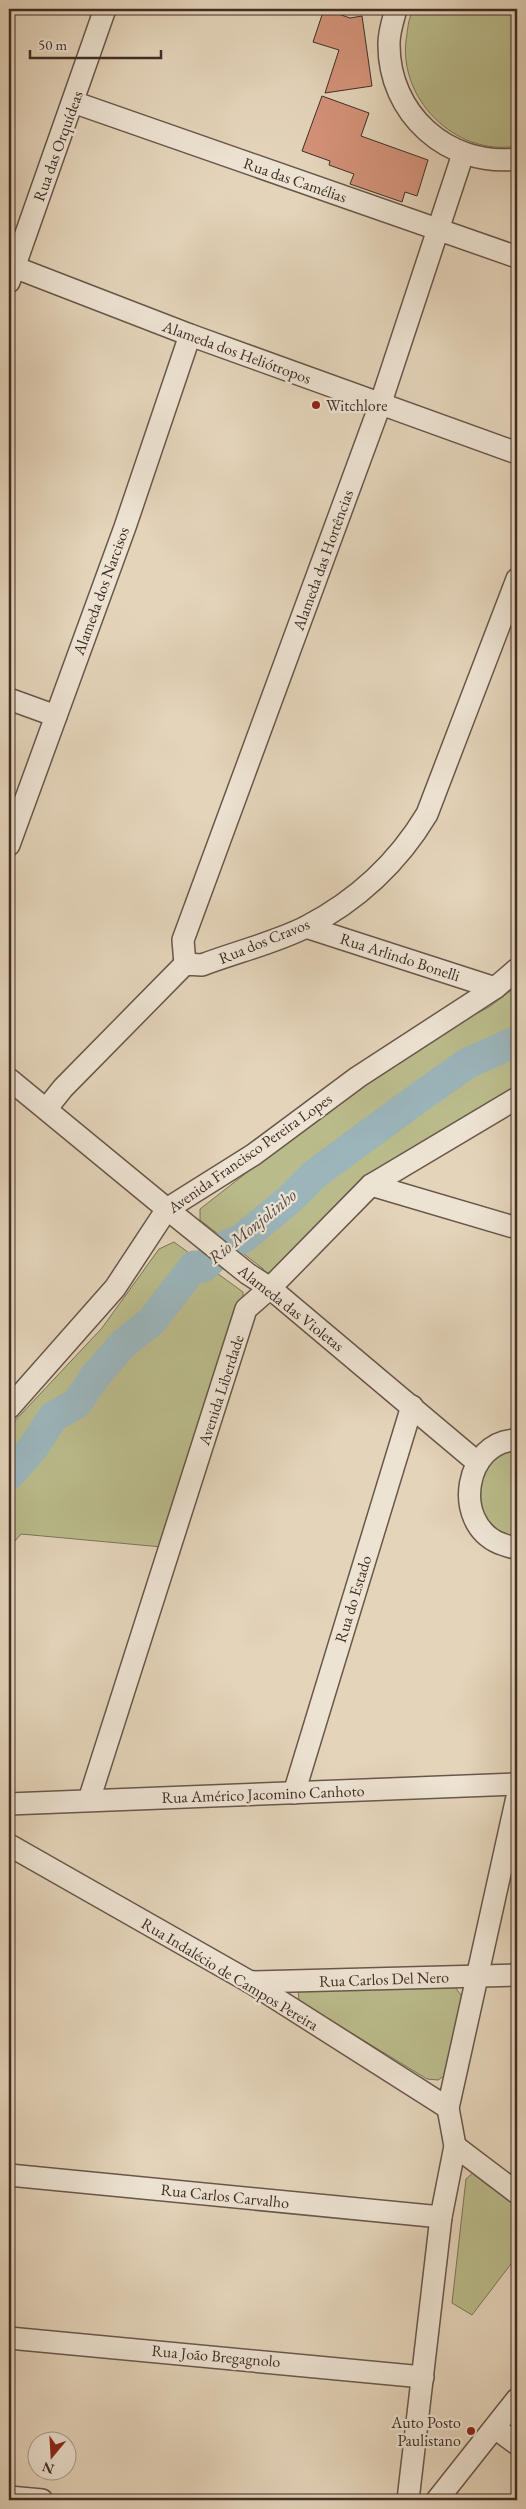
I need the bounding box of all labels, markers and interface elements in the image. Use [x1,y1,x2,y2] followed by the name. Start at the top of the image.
[30,28,161,60] scale bar
[38,35,67,54] text: 50 m
[28,88,88,204] street label: Rua das Orquídeas
[241,152,349,208] street label: Rua das Camélias
[159,315,314,389] street label: Alameda dos Heliótropos
[326,395,387,416] place label: Witchlore
[310,399,322,411] marker: Witchlore
[287,487,358,634] street label: Alameda das Hortências
[68,524,134,659] street label: Alameda dos Narcisos
[215,913,313,969] street label: Rua dos Cravos
[337,928,463,986] street label: Rua Arlindo Bonelli
[163,1088,336,1218] street label: Avenida Francisco Pereira Lopes
[203,1183,302,1270] water label: Rio Monjolinho
[233,1259,348,1356] street label: Alameda das Violetas
[193,1332,249,1449] street label: Avenida Liberdade
[330,1553,376,1645] street label: Rua do Estado
[161,1780,365,1808] street label: Rua Américo Jacomino Canhoto
[138,1913,323,2036] street label: Rua Indalécio de Campos Pereira
[319,1966,449,1992] street label: Rua Carlos Del Nero
[160,2179,290,2213] street label: Rua Carlos Carvalho
[151,2340,281,2372] street label: Rua João Bregagnolo
[390,2412,461,2451] place label: Auto Posto Paulistano
[465,2425,477,2437] marker: Auto Posto Paulistano
[28,2432,78,2482] north arrow
[39,2458,56,2479] text: N

